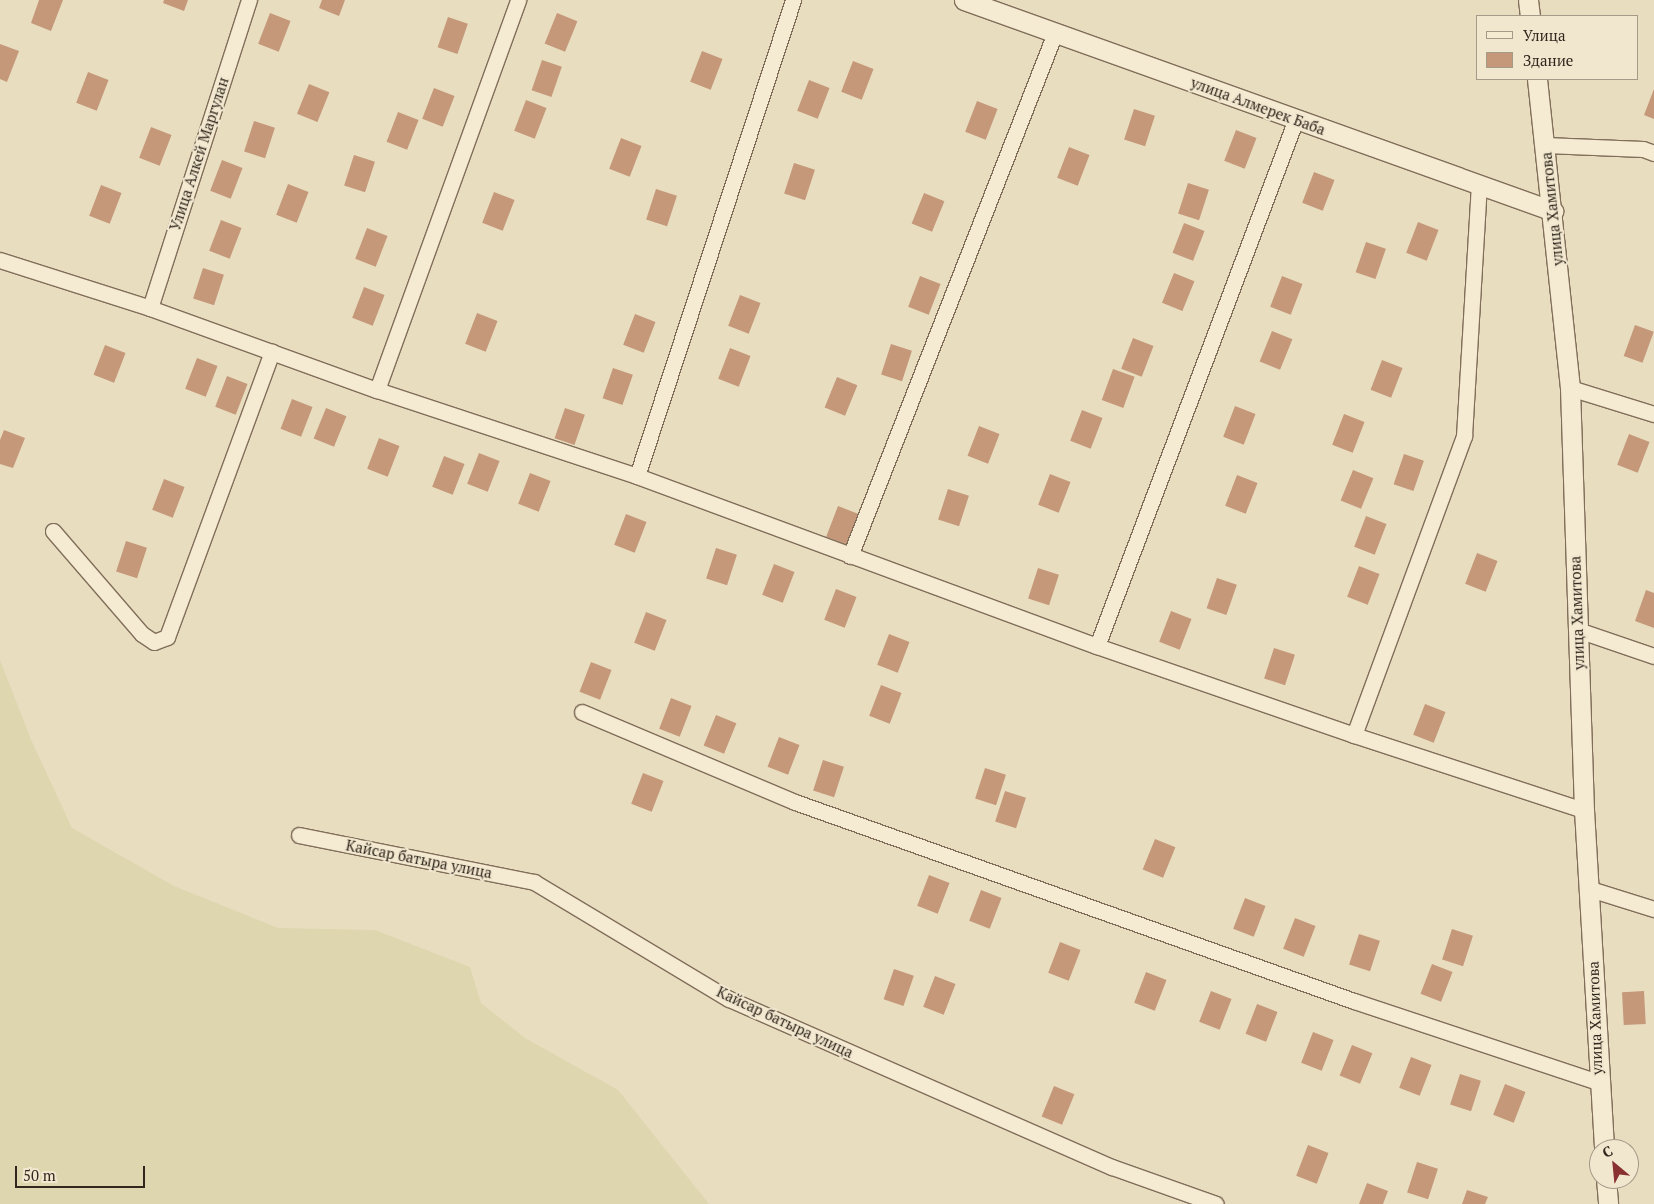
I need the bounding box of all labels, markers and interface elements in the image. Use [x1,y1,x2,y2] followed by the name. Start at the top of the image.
[1476,15,1639,80] legend
[1523,25,1566,45] text: Улица
[1523,50,1573,70] text: Здание
[1188,73,1328,139] street label: улица Алмерек Баба
[166,75,232,233] street label: Улица Алкей Маргулан
[1537,151,1567,267] street label: улица Хамитова
[1566,556,1588,670] street label: улица Хамитова
[344,836,494,882] street label: Кайсар батыра улица
[1584,961,1606,1075] street label: улица Хамитова
[714,982,856,1062] street label: Кайсар батыра улица
[1589,1139,1639,1189] north arrow
[1599,1141,1616,1162] text: С
[18,1156,148,1188] scale bar
[23,1165,56,1185] text: 50 m

